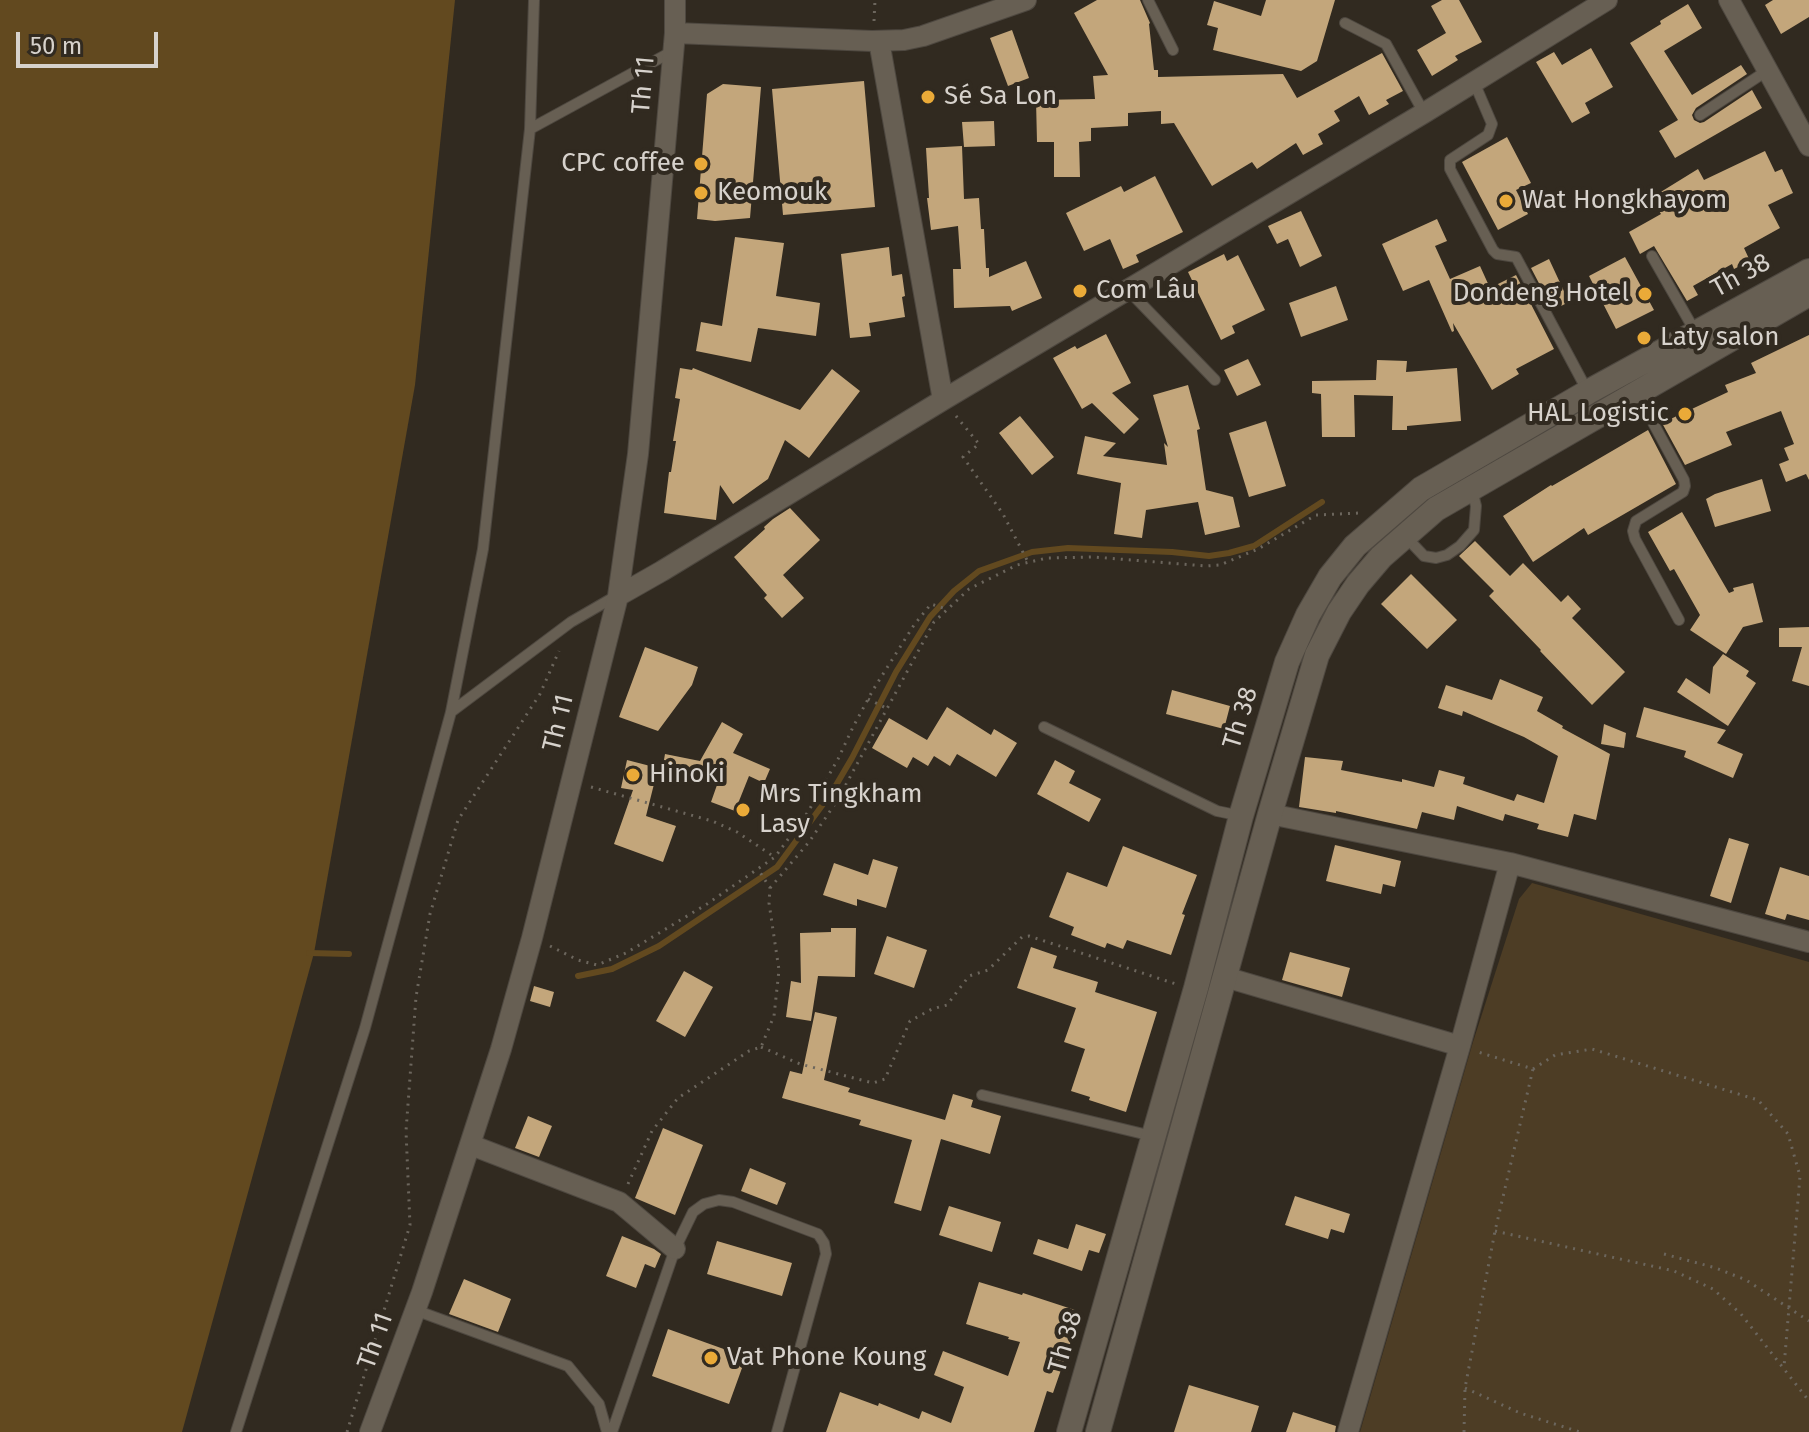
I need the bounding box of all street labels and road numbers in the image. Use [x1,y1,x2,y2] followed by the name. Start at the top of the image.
[626,55,662,115] street label: Th 11
[1706,247,1776,305] street label: Th 38
[1217,683,1265,753] street label: Th 38
[537,691,581,755] street label: Th 11
[1042,1307,1090,1377] street label: Th 38
[351,1309,401,1373] street label: Th 11

